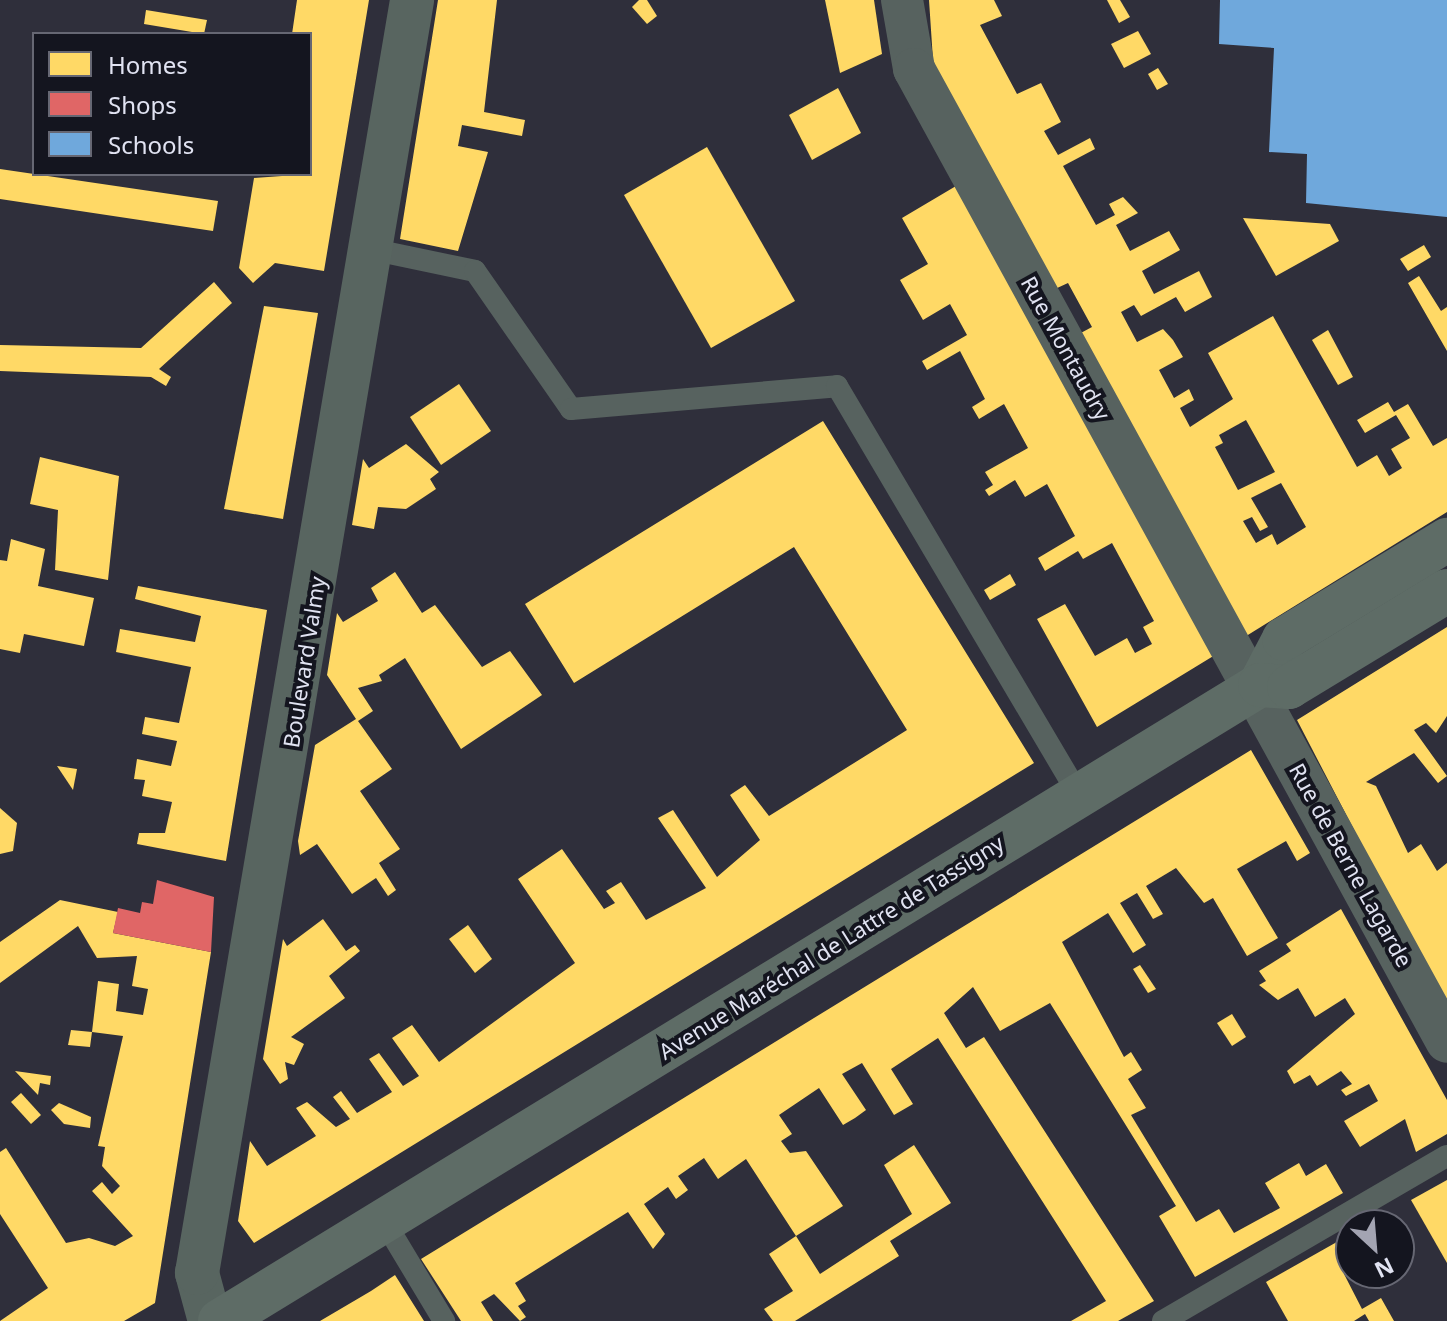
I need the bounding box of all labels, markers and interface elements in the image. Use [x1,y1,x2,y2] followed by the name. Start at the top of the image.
[32,32,312,176] legend
[108,48,188,81] text: Homes
[108,88,177,121] text: Shops
[108,128,194,161] text: Schools
[1016,272,1116,424] street label: Rue Montaudry
[277,575,331,749] street label: Boulevard Valmy
[1284,758,1418,972] street label: Rue de Berne Lagarde
[654,829,1008,1065] street label: Avenue Maréchal de Lattre de Tassigny
[1335,1209,1415,1289] north arrow
[1370,1251,1399,1286] text: N

